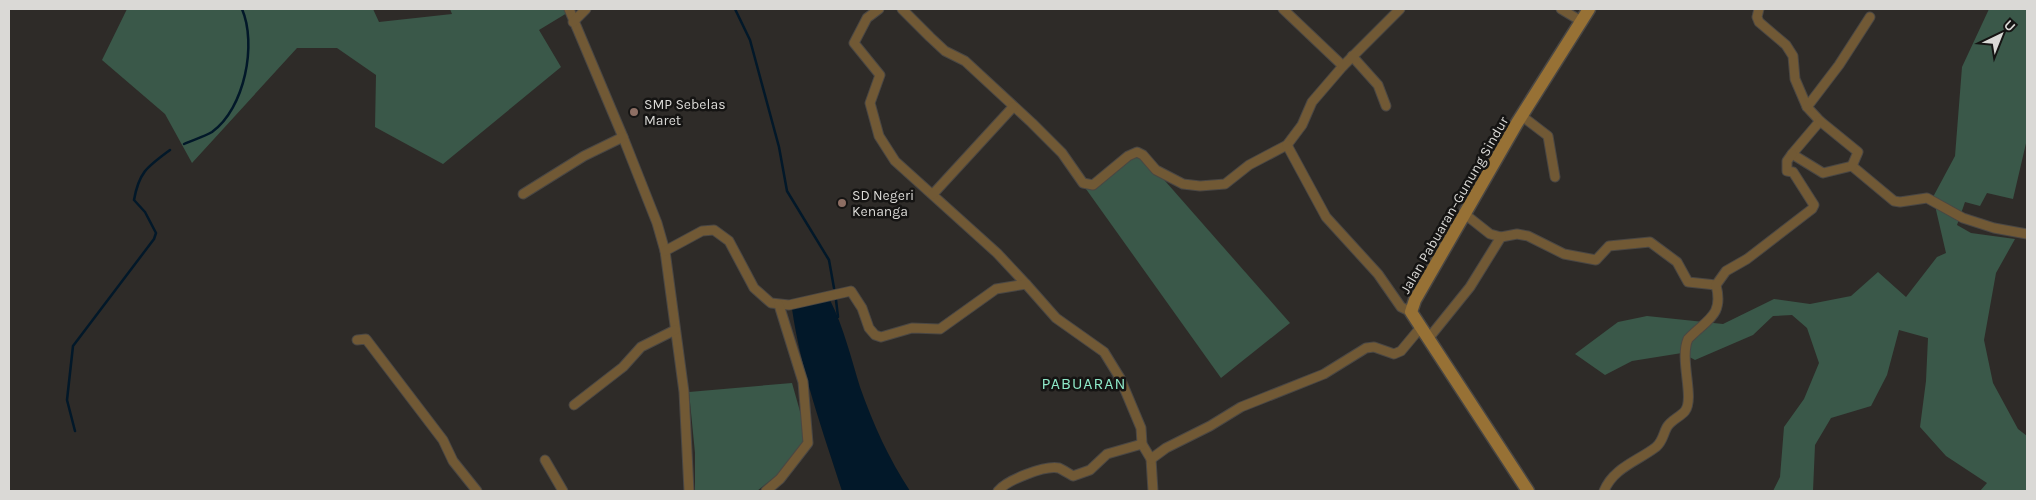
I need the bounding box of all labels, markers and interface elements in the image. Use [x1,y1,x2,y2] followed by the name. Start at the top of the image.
[1976,10,2026,60] north arrow
[2000,16,2019,35] text: U
[644,96,726,129] place label: SMP Sebelas Maret
[628,106,640,118] marker: SMP Sebelas Maret
[1397,113,1513,297] street label: Jalan Pabuaran–Gunung Sindur
[852,187,914,220] place label: SD Negeri Kenanga
[836,197,848,209] marker: SD Negeri Kenanga
[1042,374,1126,393] district label: PABUARAN

